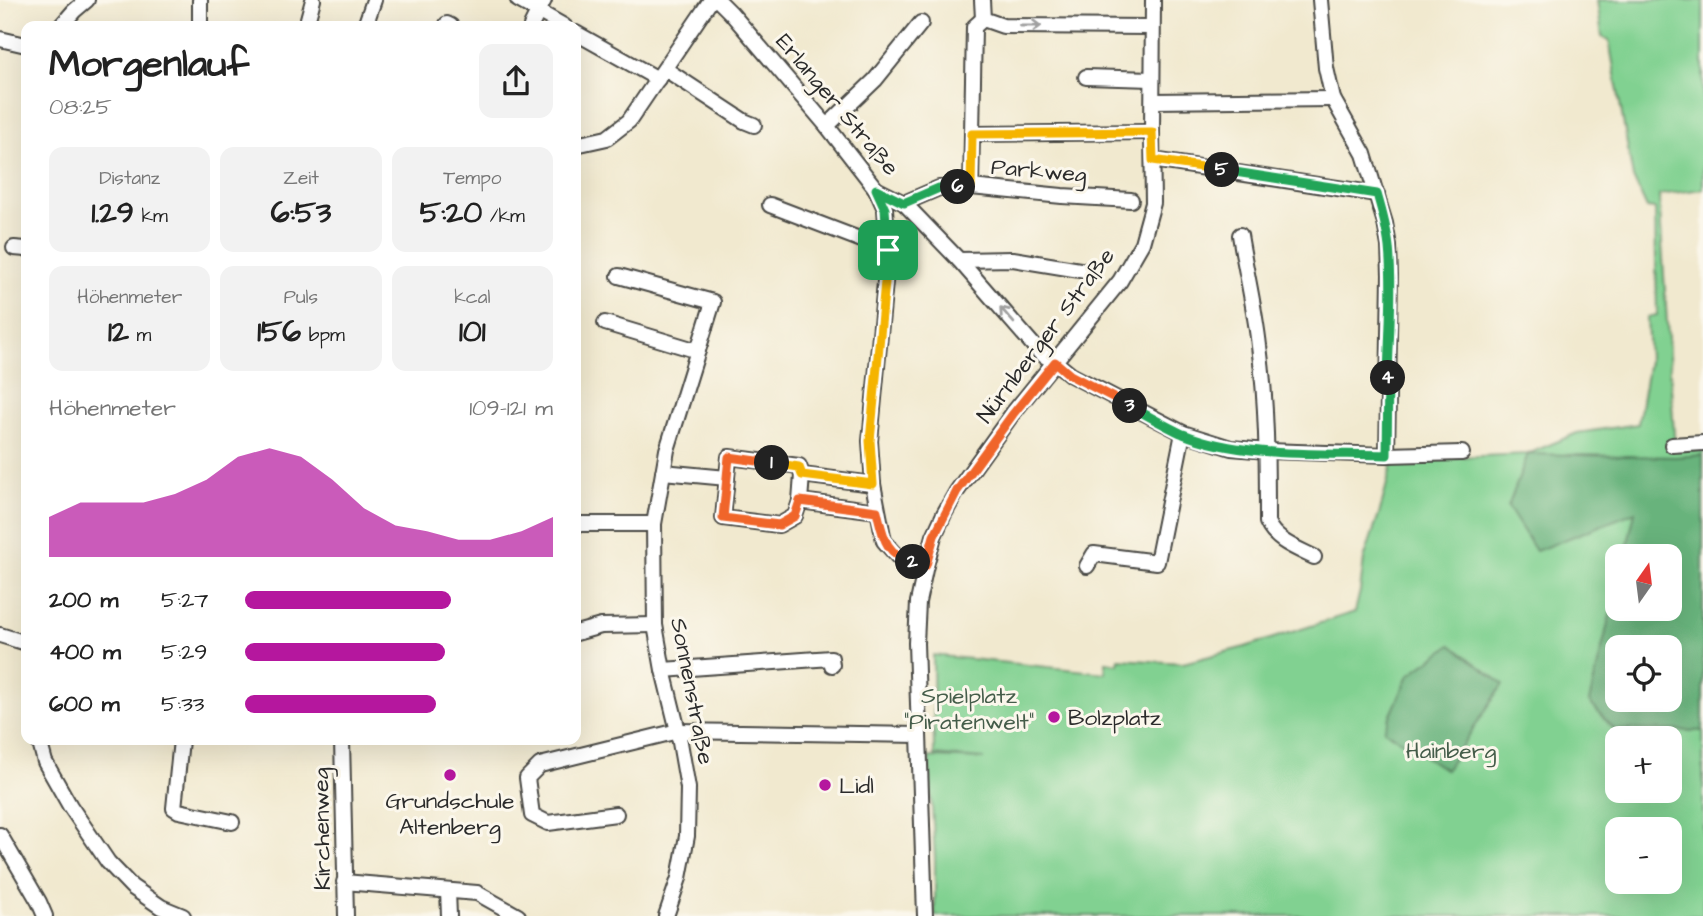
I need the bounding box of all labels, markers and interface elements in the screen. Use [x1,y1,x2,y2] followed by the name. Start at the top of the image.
[1019,19,1042,33] one-way arrow
[767,27,906,183] street label: Erlanger Straße
[49,39,249,91] text: Morgenlauf
[479,44,553,118] button: share
[49,91,112,123] text: 08:25
[990,151,1088,192] street label: Parkweg
[1204,152,1240,188] pin: 5
[1215,156,1228,183] text: 5
[99,165,160,192] text: Distanz
[283,165,319,192] text: Zeit
[443,165,501,192] text: Tempo
[940,170,976,204] pin: 6
[952,173,963,200] text: 6
[91,192,134,234] text: 1.29
[271,192,331,234] text: 6:53
[420,192,482,234] text: 5:20
[134,203,168,230] text: km
[482,203,525,230] text: /km
[858,220,918,280] pin
[869,231,907,269] icon: arrive
[969,241,1123,430] street label: Nürnberger Straße
[77,284,182,311] text: Höhenmeter
[284,284,318,311] text: Puls
[454,284,491,311] text: kcal
[999,306,1015,324] one-way arrow
[108,311,129,353] text: 12
[257,311,301,353] text: 156
[459,311,486,353] text: 101
[129,322,151,349] text: m
[301,322,345,349] text: bpm
[1370,360,1406,396] pin: 4
[1381,364,1394,391] text: 4
[1112,388,1148,424] pin: 3
[49,392,176,424] text: Höhenmeter
[469,392,553,424] text: 109–121 m
[1125,392,1134,419] text: 3
[754,446,790,480] pin: 1
[770,449,773,476] text: 1
[895,544,930,580] pin: 2
[1605,544,1682,621] north arrow
[1605,544,1682,894] map controls
[907,548,918,575] text: 2
[49,584,118,616] text: 200 m
[161,584,208,616] text: 5:27
[662,615,722,767] street label: Sonnenstraße
[1605,635,1682,712] button: locate
[49,636,121,668] text: 400 m
[161,636,207,668] text: 5:29
[904,680,1034,738] park label: Spielplatz "Piratenwelt"
[49,688,120,720] text: 600 m
[161,688,205,720] text: 5:33
[1068,702,1162,734] place label: Bolzplatz
[1046,709,1062,725] marker: Bolzplatz
[1605,726,1682,803] button: +
[1406,735,1496,768] park label: Hainberg
[305,767,340,891] street label: Kirchenweg
[442,767,458,783] marker: Grundschule Altenberg
[839,770,874,802] place label: Lidl
[817,777,833,793] marker: Lidl
[386,785,514,844] place label: Grundschule Altenberg
[1605,817,1682,894] button: −

